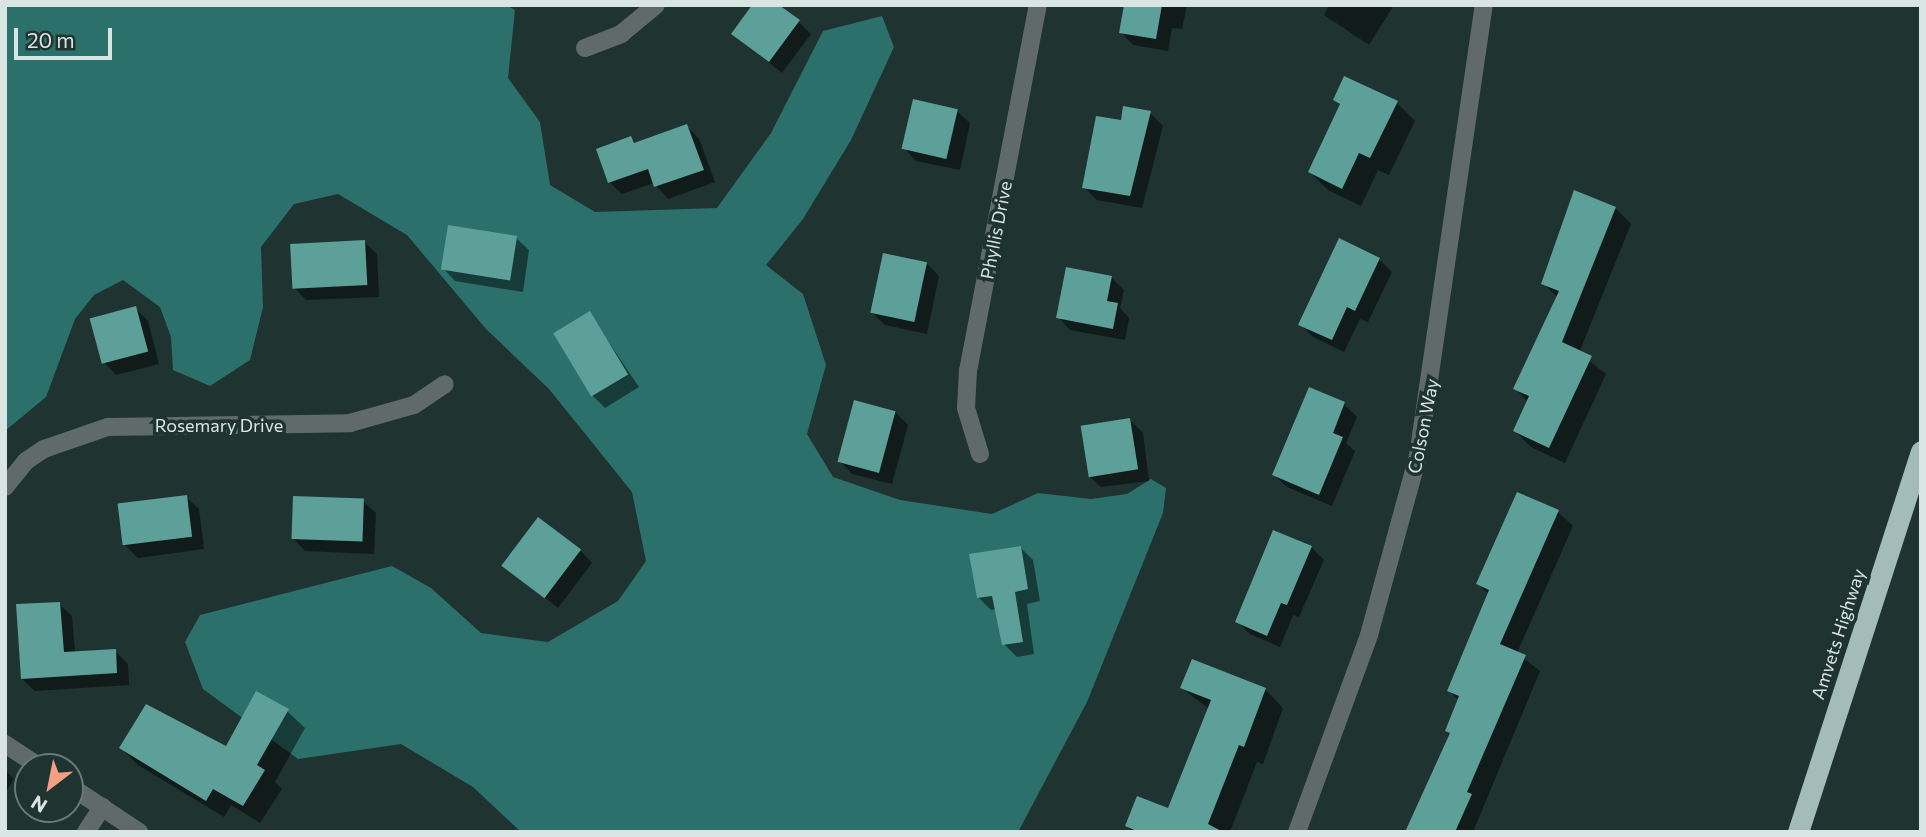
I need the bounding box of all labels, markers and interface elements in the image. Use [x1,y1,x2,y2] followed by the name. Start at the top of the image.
[18,14,116,58] scale bar
[27,27,75,52] text: 20 m
[976,179,1016,281] street label: Phyllis Drive
[1403,377,1443,475] street label: Colson Way
[155,414,283,436] street label: Rosemary Drive
[1807,566,1869,702] street label: Amvets Highway
[14,753,84,823] north arrow
[27,791,51,818] text: N

